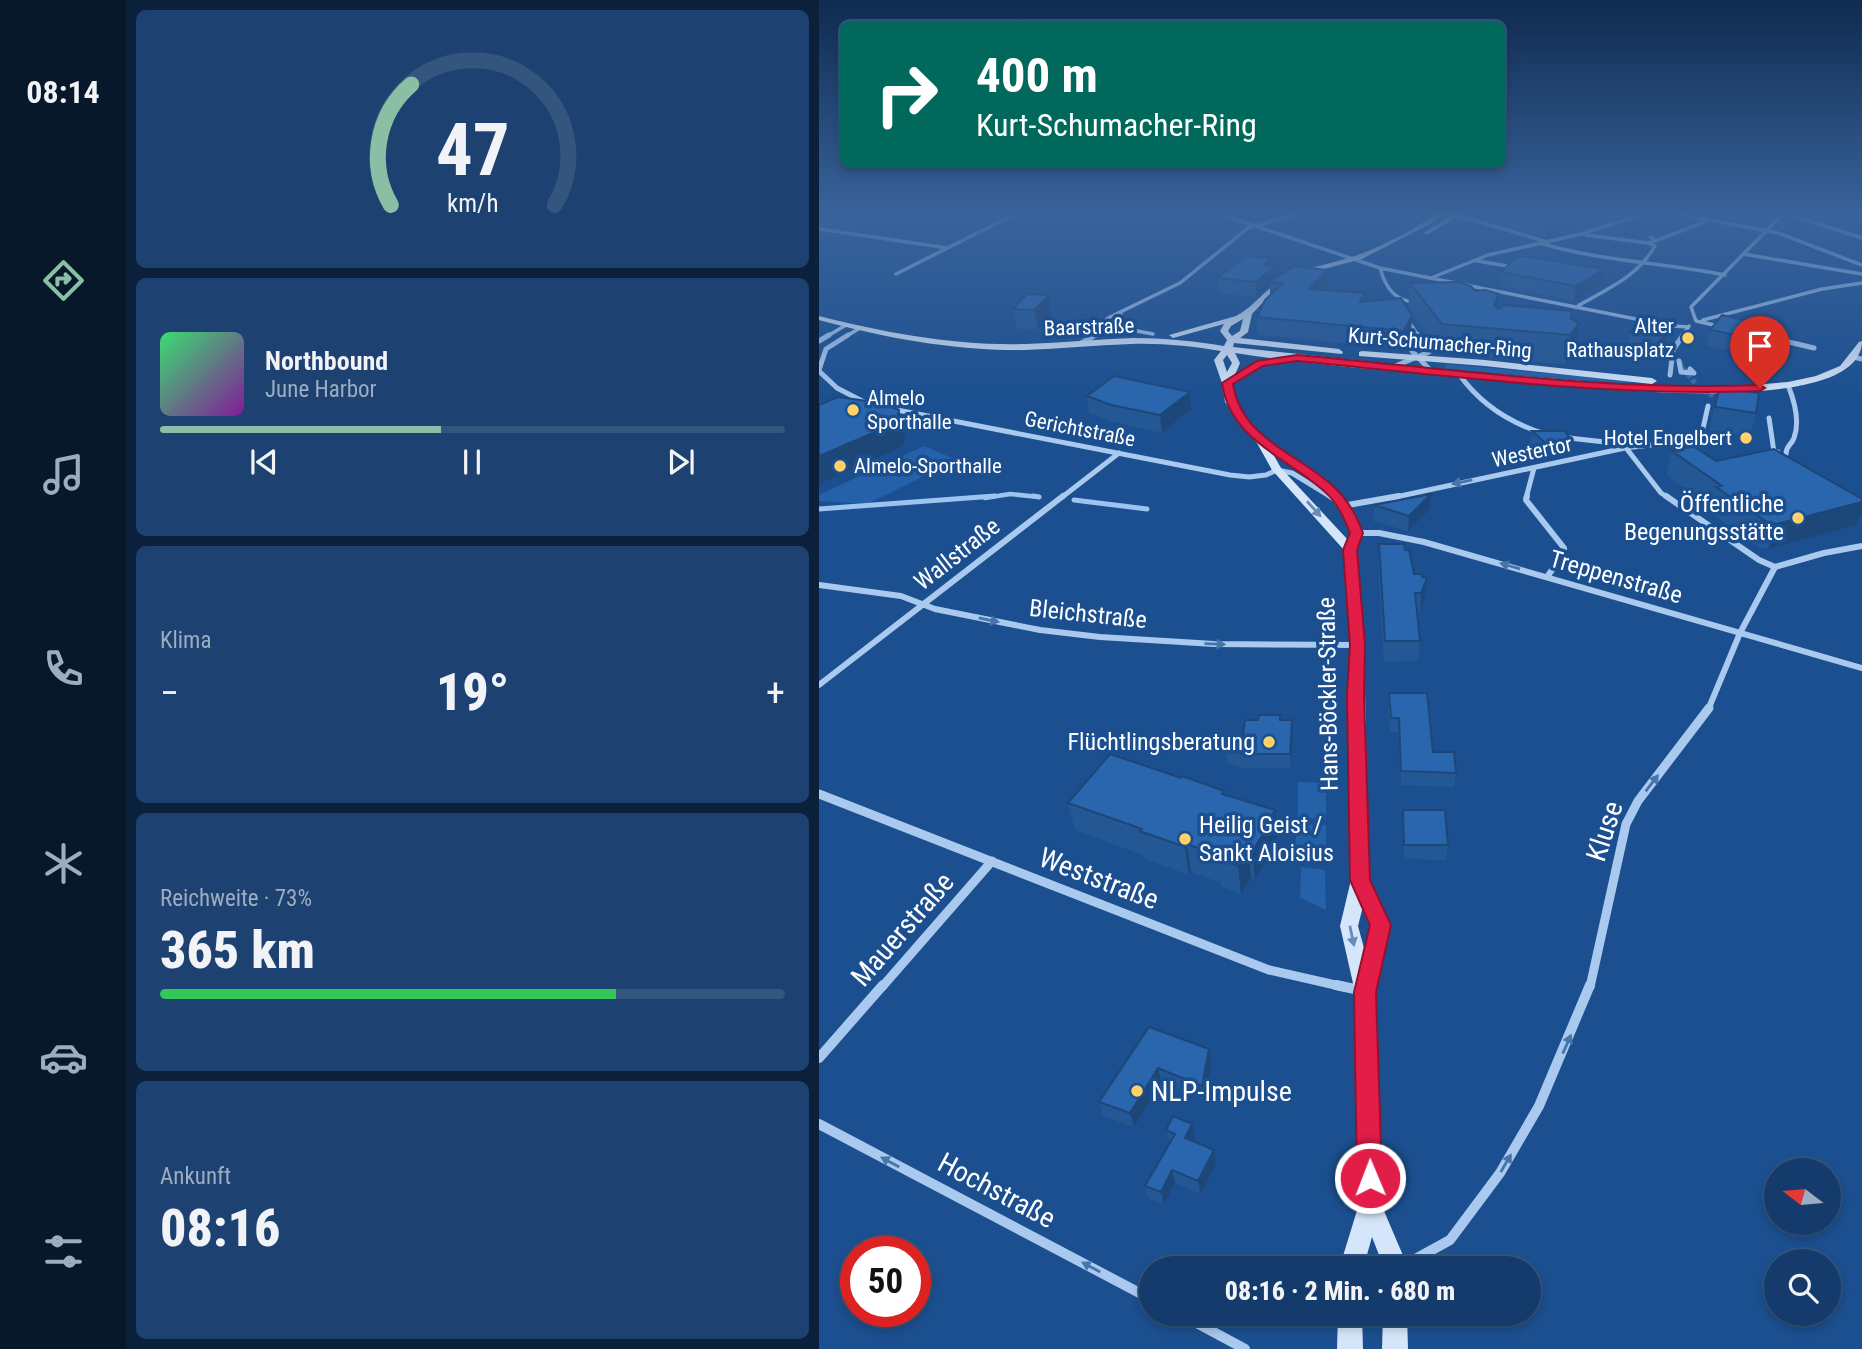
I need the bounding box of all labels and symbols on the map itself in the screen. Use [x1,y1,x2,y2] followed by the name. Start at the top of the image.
[1043,313,1135,341] street label: Baarstraße
[1566,314,1674,362] place label: Alter Rathausplatz
[1730,316,1790,388] pin
[1347,323,1533,363] street label: Kurt-Schumacher-Ring
[1680,330,1696,346] marker: Alter Rathausplatz
[867,386,952,434] place label: Almelo Sporthalle
[845,402,861,418] marker: Almelo Sporthalle
[1023,407,1137,452] street label: Gerichtstraße
[1604,426,1732,450] place label: Hotel Engelbert
[1738,430,1754,446] marker: Hotel Engelbert
[1490,432,1574,472] street label: Westertor
[854,454,1002,478] place label: Almelo-Sporthalle
[832,458,848,474] marker: Almelo-Sporthalle
[1451,477,1473,488] one-way arrow
[1624,490,1784,546] place label: Öffentliche Begenungsstätte
[1306,500,1322,517] one-way arrow
[1790,510,1806,526] marker: Öffentliche Begenungsstätte
[909,512,1005,596] street label: Wallstraße
[1546,545,1686,609] street label: Treppenstraße
[1499,561,1520,571] one-way arrow
[1028,594,1148,634] street label: Bleichstraße
[1312,597,1344,791] street label: Hans-Böckler-Straße
[978,614,1000,625] one-way arrow
[1205,638,1227,649] one-way arrow
[1068,728,1255,756] place label: Flüchtlingsberatung
[1261,734,1277,750] marker: Flüchtlingsberatung
[1644,775,1659,793] one-way arrow
[1579,797,1630,865] street label: Kluse
[1199,811,1334,867] place label: Heilig Geist / Sankt Aloisius
[1177,831,1193,847] marker: Heilig Geist / Sankt Aloisius
[1034,841,1163,916] street label: Weststraße
[844,866,961,993] street label: Mauerstraße
[1347,925,1358,947] one-way arrow
[1562,1033,1573,1054] one-way arrow
[1151,1075,1292,1108] place label: NLP-Impulse
[1129,1083,1145,1099] marker: NLP-Impulse
[1333,1141,1407,1215] position arrow
[932,1146,1061,1235] street label: Hochstraße
[1500,1153,1512,1173] one-way arrow
[880,1156,900,1167] one-way arrow
[1764,1158,1841,1236] north arrow
[840,1236,931,1327] speed limit sign: 50
[1081,1262,1101,1273] one-way arrow

